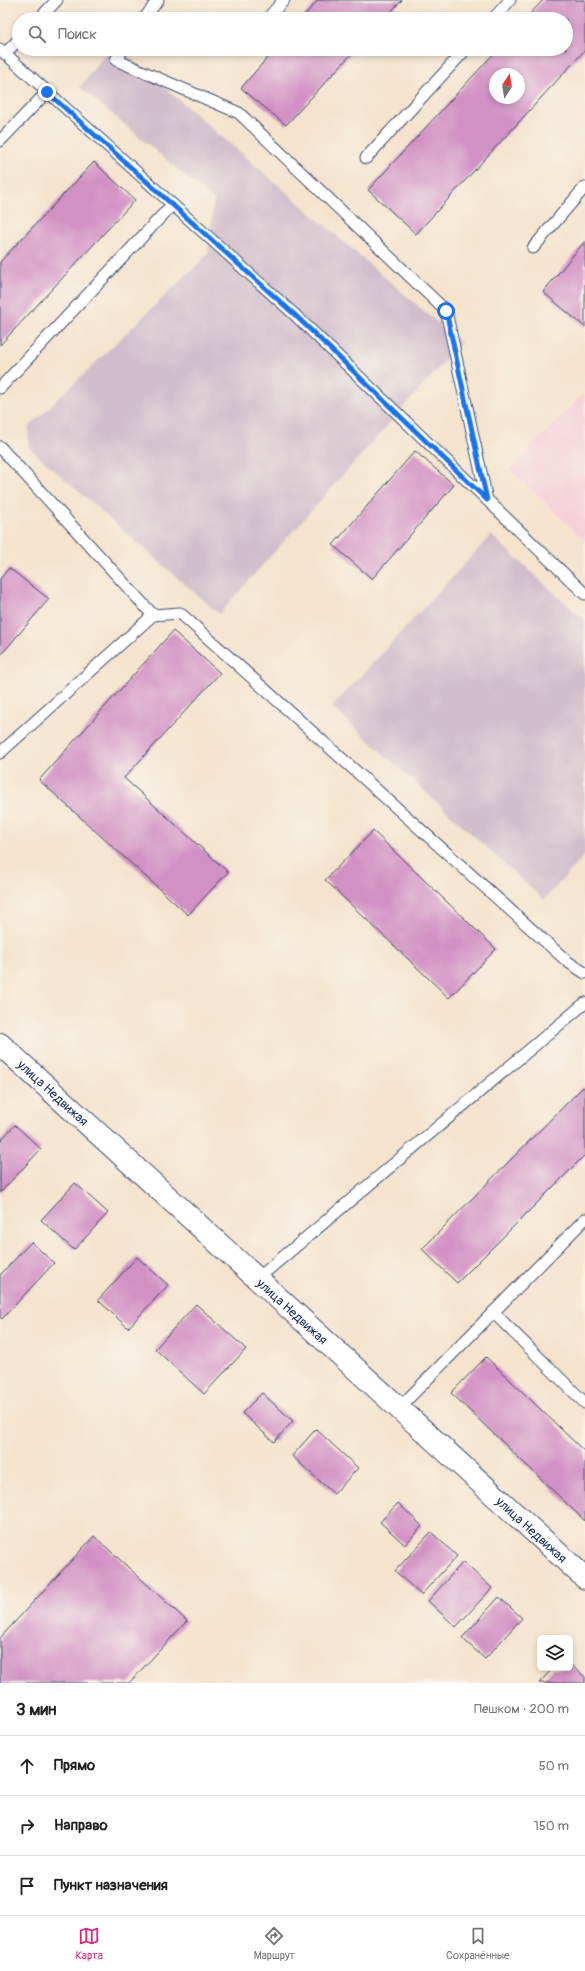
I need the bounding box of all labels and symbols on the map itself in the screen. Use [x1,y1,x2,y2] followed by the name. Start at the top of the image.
[489,68,525,104] north arrow
[38,83,56,101] route end
[437,302,455,320] route start
[13,1056,91,1130] street label: улица Недвижая
[252,1275,331,1348] street label: улица Недвижая
[492,1493,570,1567] street label: улица Недвижая

